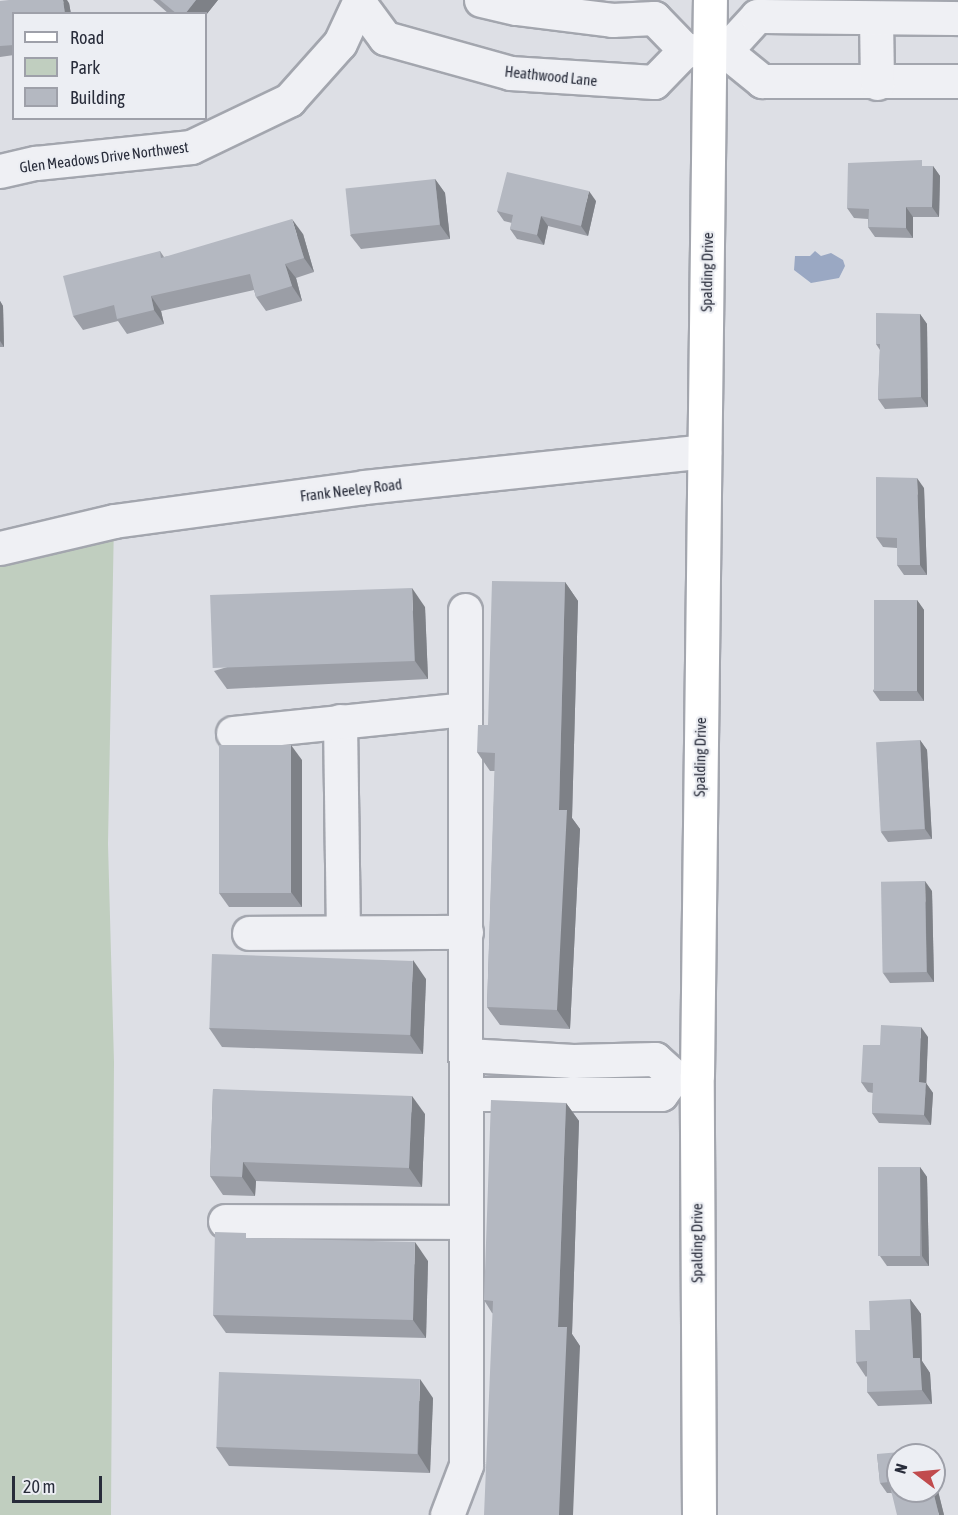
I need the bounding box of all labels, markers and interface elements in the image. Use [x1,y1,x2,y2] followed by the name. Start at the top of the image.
[12,12,207,120] legend
[70,27,104,48] text: Road
[70,57,100,78] text: Park
[504,62,598,90] street label: Heathwood Lane
[70,87,125,108] text: Building
[18,138,190,176] street label: Glen Meadows Drive Northwest
[697,232,717,312] street label: Spalding Drive
[299,475,403,505] street label: Frank Neeley Road
[690,717,710,797] street label: Spalding Drive
[688,1203,706,1283] street label: Spalding Drive
[886,1443,946,1503] north arrow
[891,1462,911,1476] text: N
[15,1464,105,1502] scale bar
[23,1476,55,1497] text: 20 m

